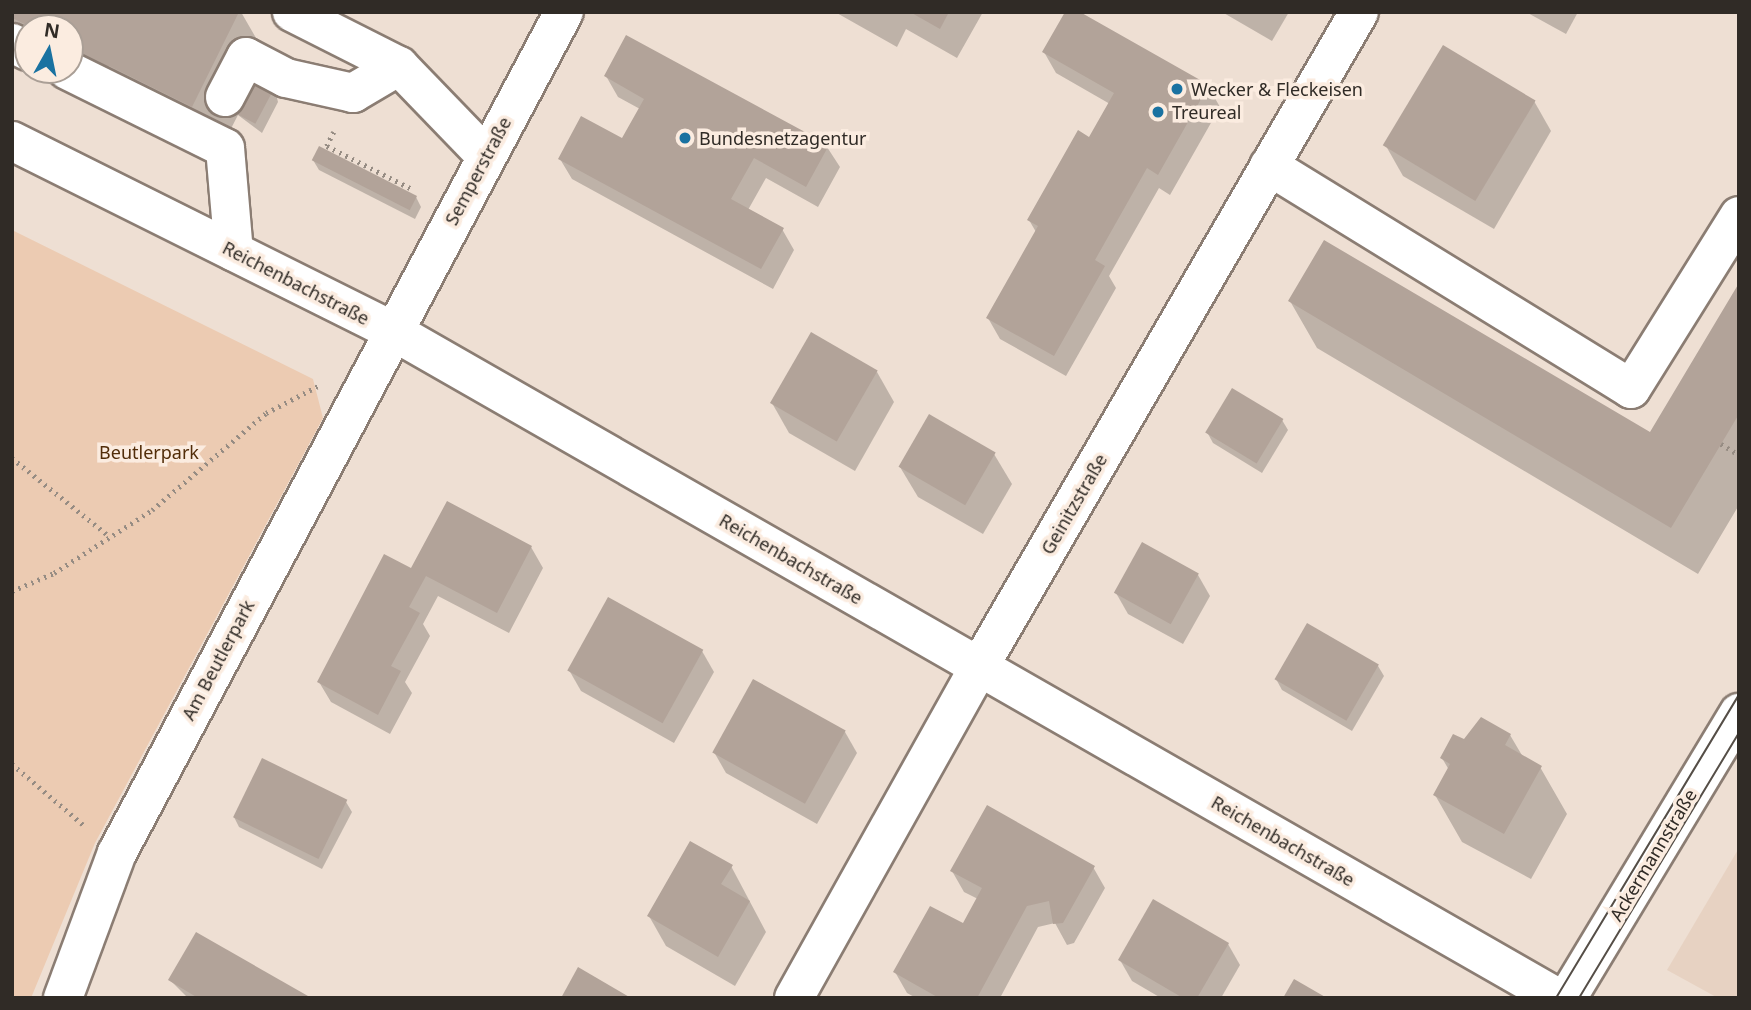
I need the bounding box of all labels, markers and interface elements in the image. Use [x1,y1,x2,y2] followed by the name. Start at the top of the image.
[14,14,84,84] north arrow
[42,16,62,44] text: N
[1191,78,1363,100] place label: Wecker & Fleckeisen
[1169,81,1185,97] marker: Wecker & Fleckeisen
[1172,101,1241,123] place label: Treureal
[1150,104,1166,120] marker: Treureal
[440,113,516,229] street label: Semperstraße
[699,127,867,149] place label: Bundesnetzagentur
[677,130,693,146] marker: Bundesnetzagentur
[219,237,373,329] street label: Reichenbachstraße
[99,441,199,463] park label: Beutlerpark
[1037,450,1111,558] street label: Geinitzstraße
[716,509,866,609] street label: Reichenbachstraße
[177,596,259,724] street label: Am Beutlerpark
[1605,785,1701,925] street label: Ackermannstraße
[1208,791,1358,891] street label: Reichenbachstraße

